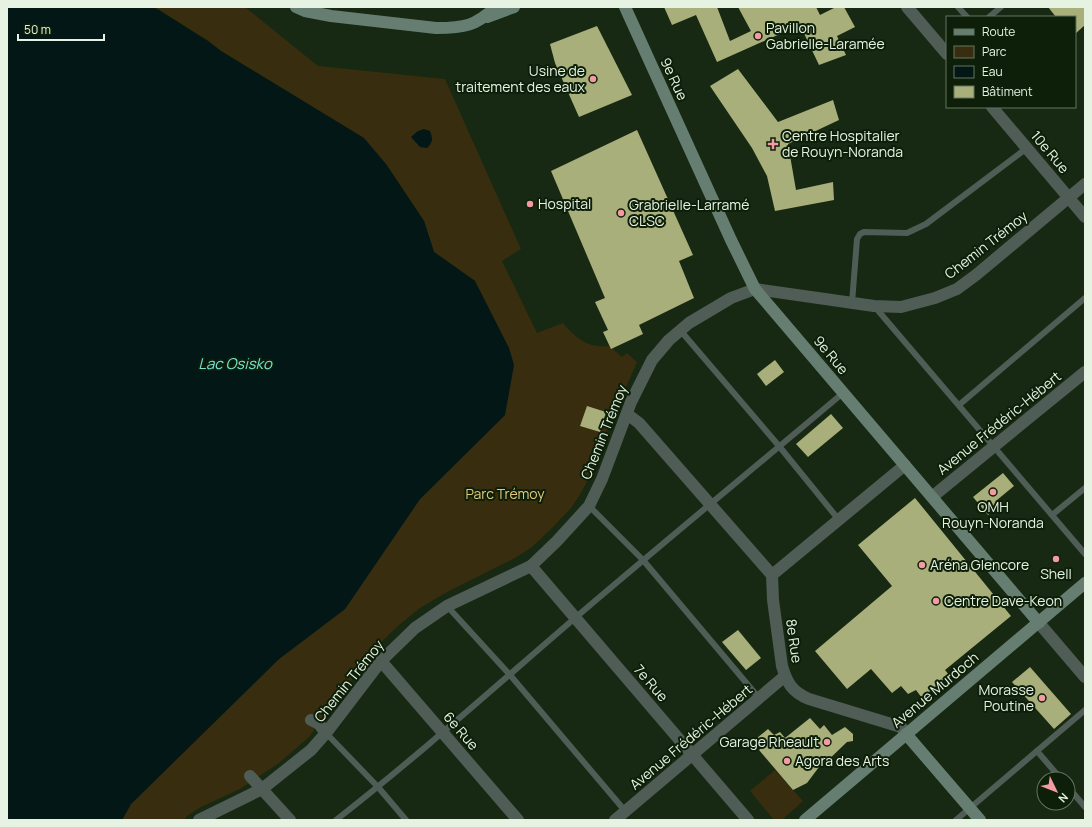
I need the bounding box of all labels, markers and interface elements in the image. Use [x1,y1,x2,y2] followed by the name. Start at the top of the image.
[18,16,104,42] scale bar
[946,16,1076,108] legend
[766,18,885,53] place label: Pavillon Gabrielle-Laramée
[24,21,51,38] text: 50 m
[982,23,1015,40] text: Route
[753,31,763,41] marker: Pavillon Gabrielle-Laramée
[982,43,1007,60] text: Parc
[656,54,693,103] street label: 9e Rue
[456,61,586,96] place label: Usine de traitement des eaux
[982,63,1003,80] text: Eau
[588,74,598,84] marker: Usine de traitement des eaux
[982,83,1033,100] text: Bâtiment
[782,126,903,161] place label: Centre Hospitalier de Rouyn-Noranda
[1027,126,1074,177] street label: 10e Rue
[767,138,779,150] marker: Centre Hospitalier de Rouyn-Noranda
[538,194,591,213] place label: Hospital
[629,195,749,230] place label: Grabrielle-Larramé CLSC
[525,199,535,209] marker: Hospital
[940,206,1032,283] street label: Chemin Trémoy
[616,208,626,218] marker: Grabrielle-Larramé CLSC
[810,331,853,378] street label: 9e Rue
[198,353,273,374] water label: Lac Osisko
[933,366,1065,479] street label: Avenue Frédéric-Hébert
[576,381,631,482] street label: Chemin Trémoy
[465,484,545,503] park label: Parc Trémoy
[988,487,998,497] marker: OMH Rouyn-Noranda
[942,497,1044,532] place label: OMH Rouyn-Noranda
[1051,554,1061,564] marker: Shell
[930,555,1029,574] place label: Aréna Glencore
[917,560,927,570] marker: Aréna Glencore
[1040,564,1072,583] place label: Shell
[944,591,1062,610] place label: Centre Dave-Keon
[931,596,941,606] marker: Centre Dave-Keon
[782,618,807,664] street label: 8e Rue
[310,635,388,726] street label: Chemin Trémoy
[887,648,982,732] street label: Avenue Murdoch
[630,660,673,705] street label: 7e Rue
[625,679,756,793] street label: Avenue Frédéric-Hébert
[979,680,1034,715] place label: Morasse Poutine
[1037,693,1047,703] marker: Morasse Poutine
[439,707,483,754] street label: 6e Rue
[719,732,819,751] place label: Garage Rheault
[822,737,832,747] marker: Garage Rheault
[795,751,889,770] place label: Agora des Arts
[782,756,792,766] marker: Agora des Arts
[1036,771,1076,811] north arrow
[1055,790,1072,806] text: N

